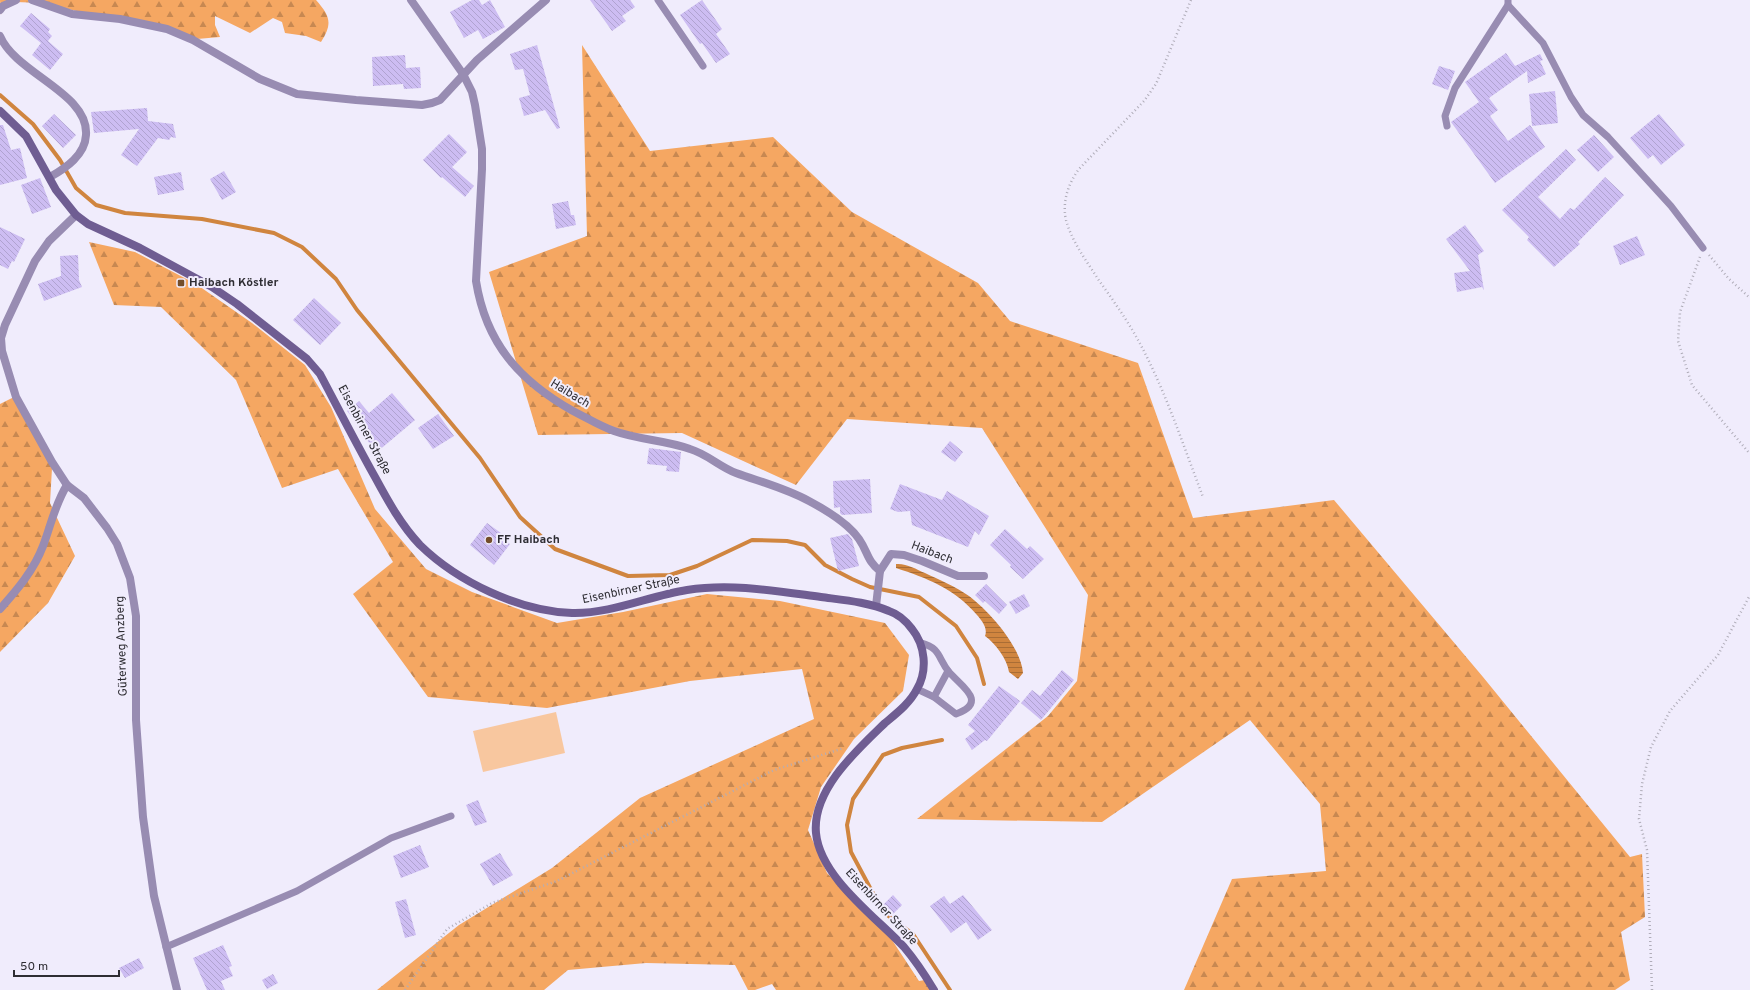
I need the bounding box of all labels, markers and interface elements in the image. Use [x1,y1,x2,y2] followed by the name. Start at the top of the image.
[189,275,278,291] place label: Haibach Köstler
[176,278,186,288] marker: Haibach Köstler
[547,376,593,412] street label: Haibach
[334,382,394,478] street label: Eisenbirner Straße
[497,532,560,548] place label: FF Haibach
[484,535,494,545] marker: FF Haibach
[909,538,955,568] street label: Haibach
[581,572,681,608] street label: Eisenbirner Straße
[112,595,132,697] street label: Güterweg Anzberg
[841,865,921,949] street label: Eisenbirner Straße
[14,952,119,978] scale bar
[20,959,48,975] text: 50 m

